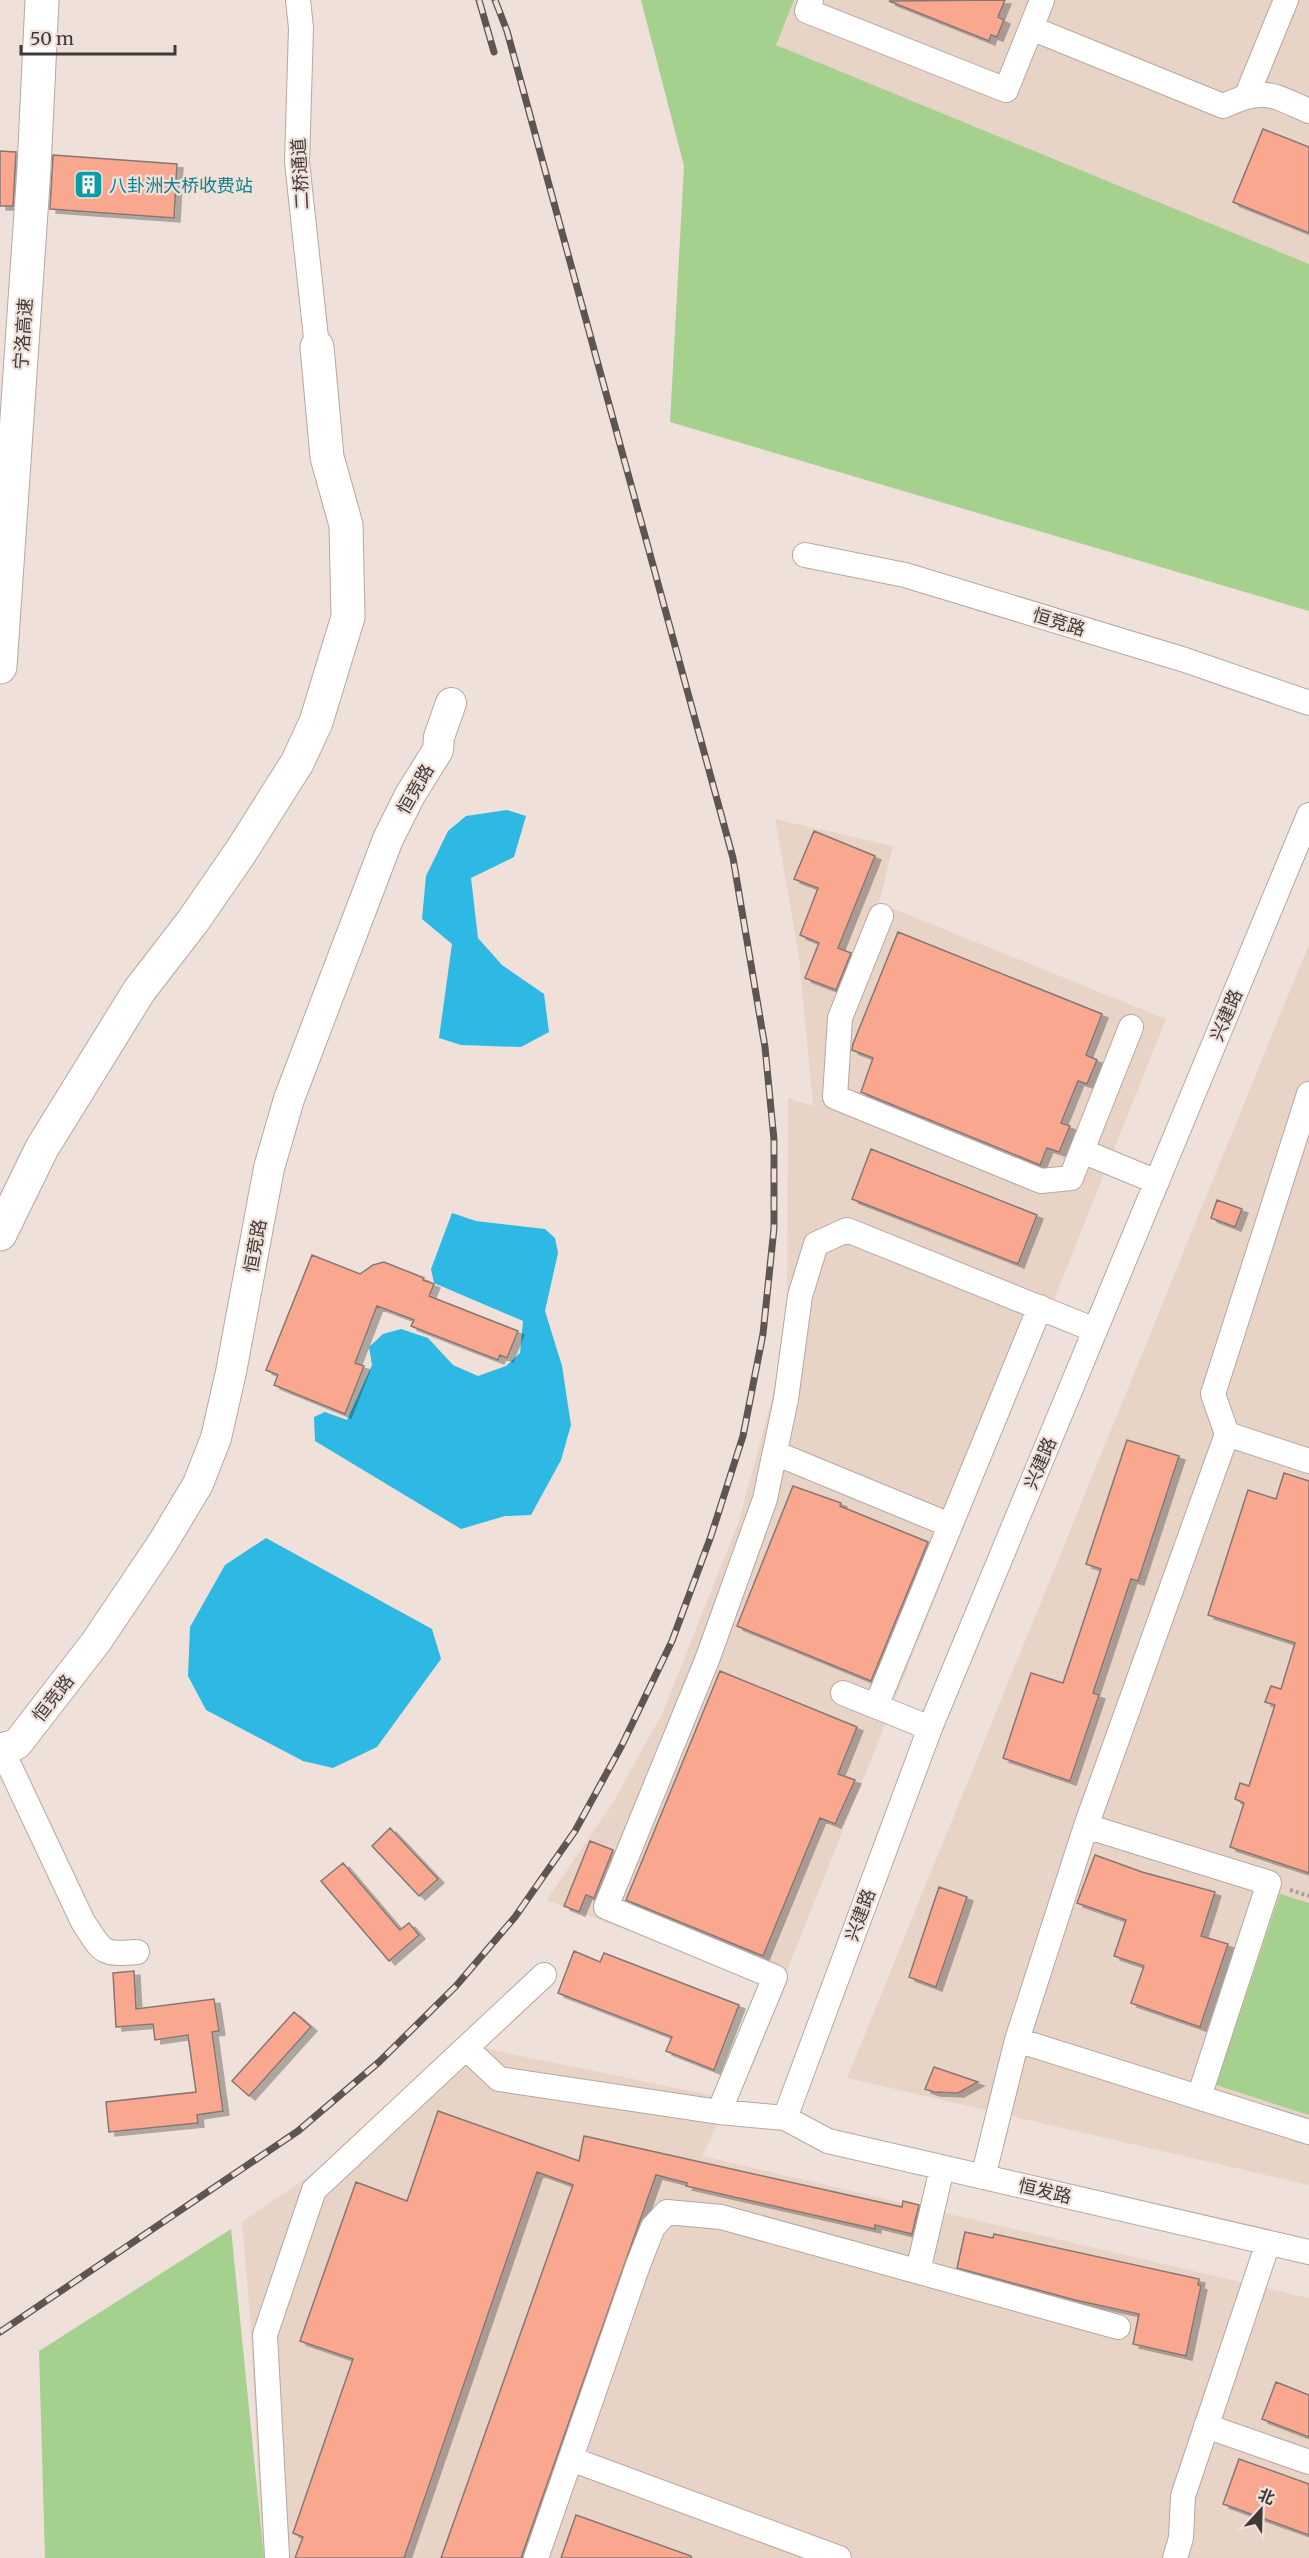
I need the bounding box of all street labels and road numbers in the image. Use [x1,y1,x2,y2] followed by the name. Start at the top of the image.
[287,137,313,211] street label: 二桥通道
[9,297,37,371] street label: 宁洛高速
[1030,603,1088,641] street label: 恒竞路
[392,760,438,818] street label: 恒竞路
[1205,986,1247,1044] street label: 兴建路
[239,1217,271,1275] street label: 恒竞路
[1019,1434,1061,1492] street label: 兴建路
[27,1670,79,1726] street label: 恒竞路
[840,1886,880,1944] street label: 兴建路
[1016,2174,1074,2208] street label: 恒发路

